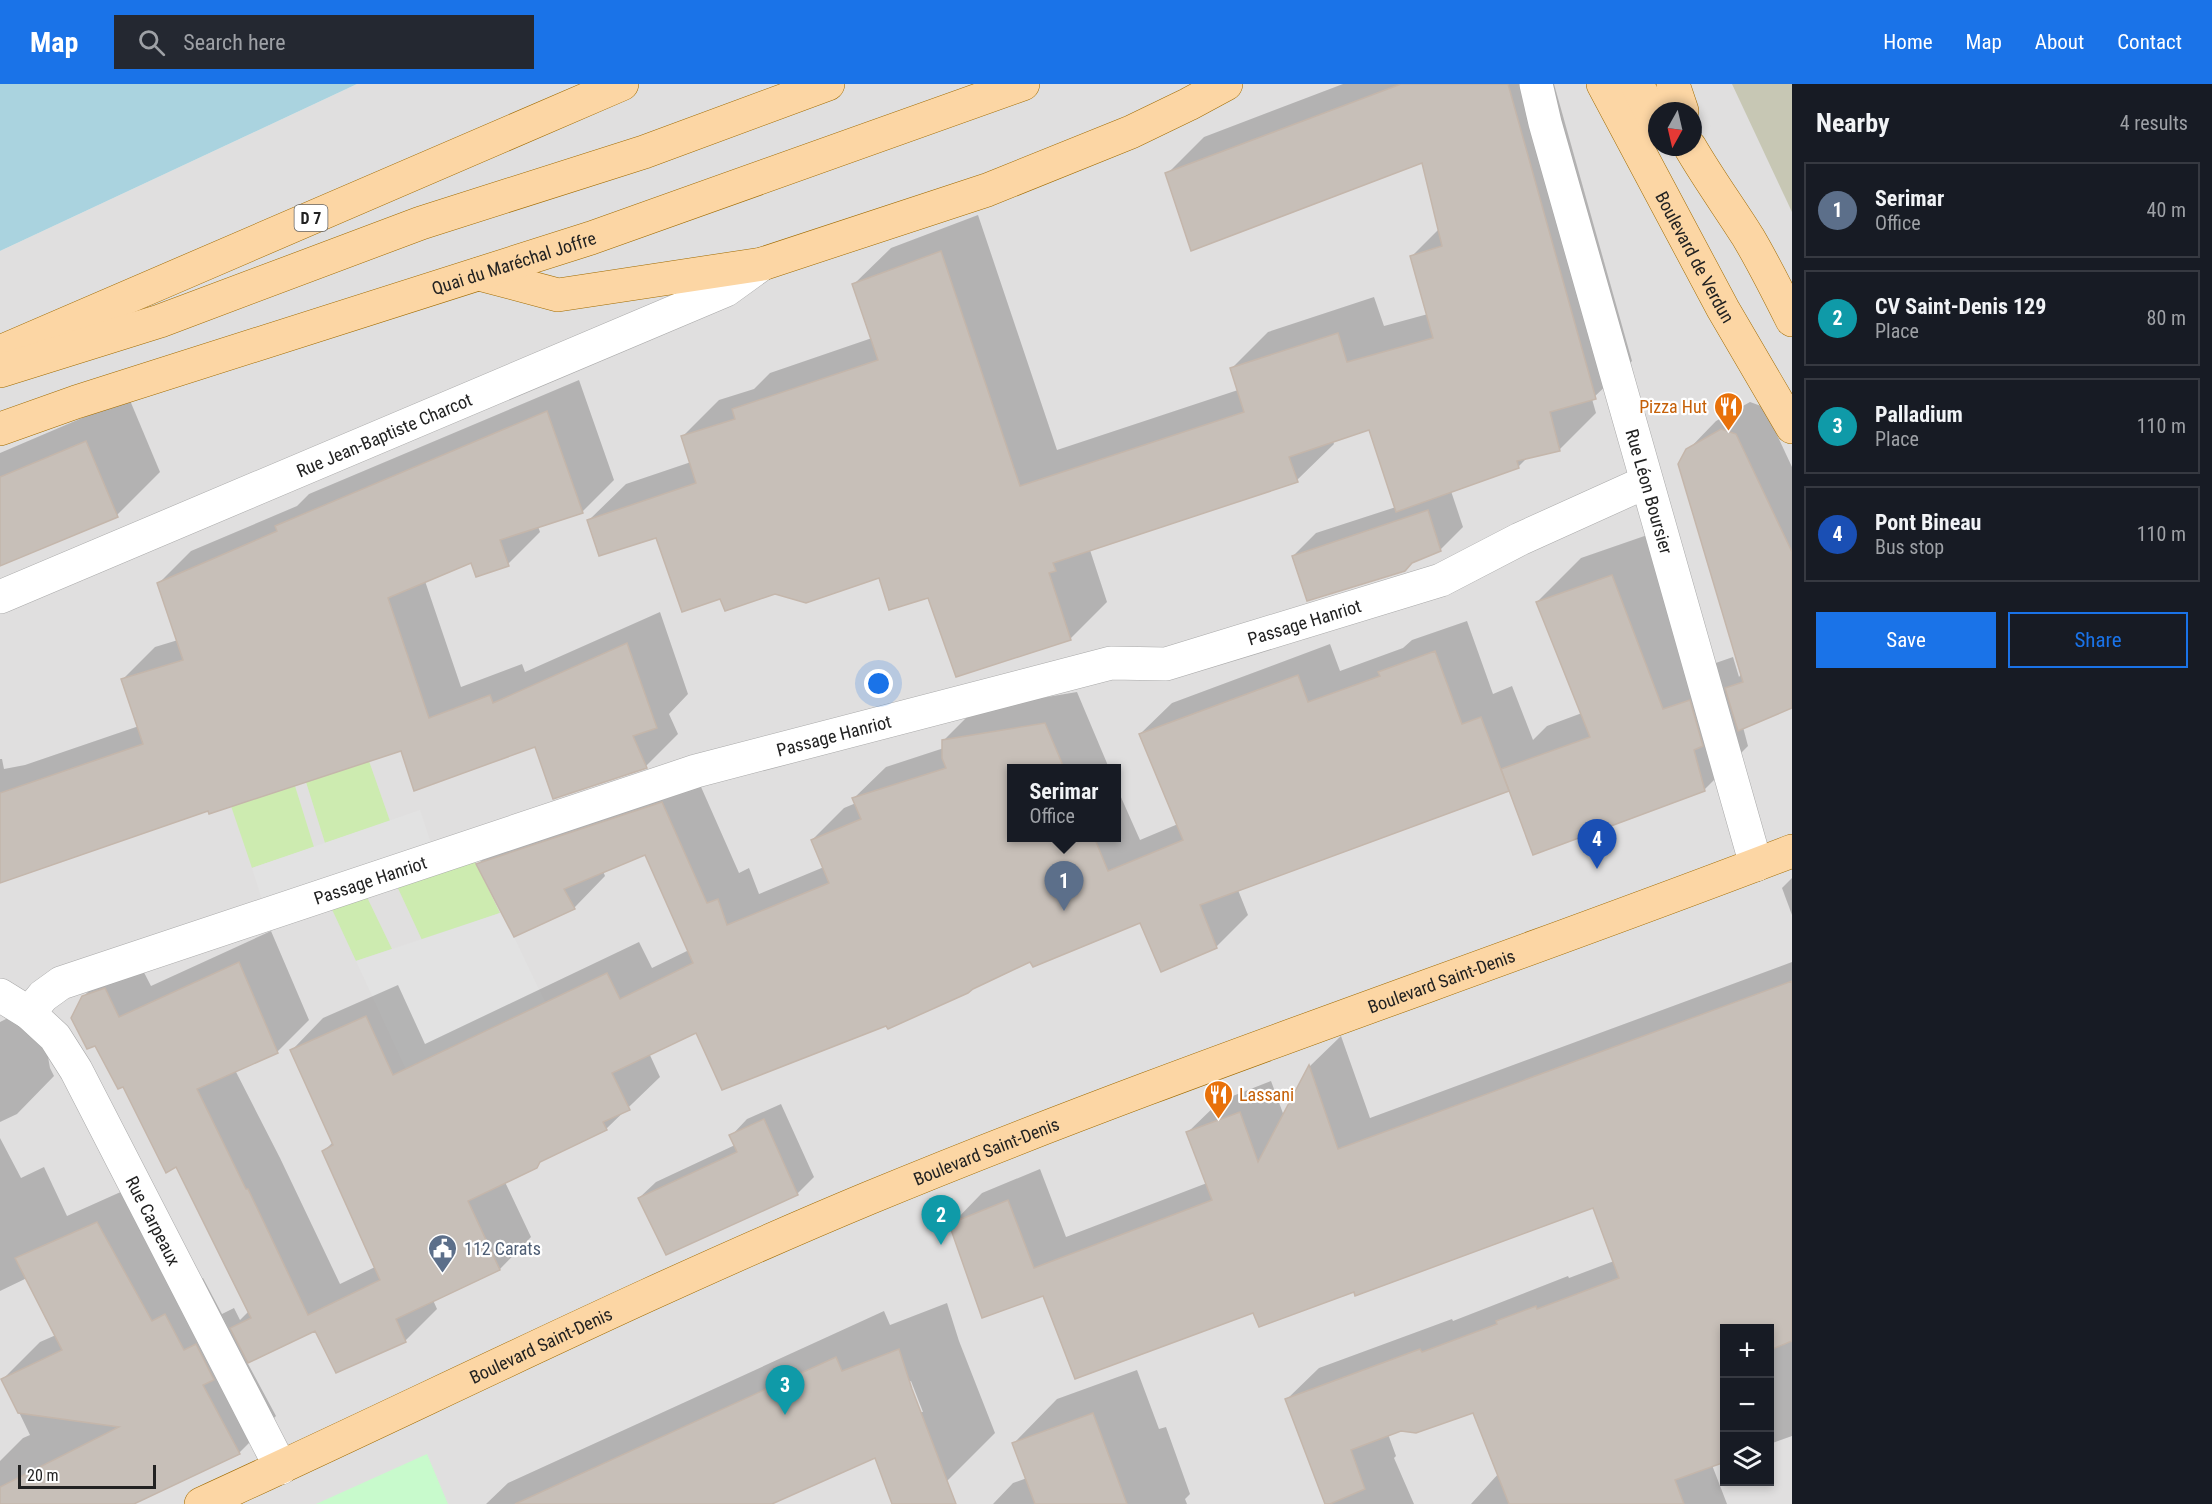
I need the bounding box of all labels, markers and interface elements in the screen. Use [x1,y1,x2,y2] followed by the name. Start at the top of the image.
[114,15,534,69] search box
[30,26,78,59] text: Map
[135,26,168,59] icon: search
[183,30,286,55] text: Search here
[1883,30,1933,54] text: Home
[1966,30,2002,54] text: Map
[2035,30,2084,54] text: About
[2117,30,2182,54] text: Contact
[1648,102,1702,156] north arrow
[1816,108,1890,138] text: Nearby
[2120,111,2188,135] text: 4 results
[1875,186,1944,211] text: Serimar
[1652,188,1739,326] street label: Boulevard de Verdun
[1832,198,1843,222] text: 1
[2147,198,2186,222] text: 40 m
[294,205,328,231] road number: D 7
[1875,211,1921,235] text: Office
[429,227,599,299] street label: Quai du Maréchal Joffre
[1875,294,2046,319] text: CV Saint-Denis 129
[1832,306,1843,330] text: 2
[2147,306,2186,330] text: 80 m
[1875,319,1919,343] text: Place
[293,388,475,481] street label: Rue Jean-Baptiste Charcot
[1712,390,1744,432] restaurant icon: Pizza Hut
[1639,396,1707,417] place label: Pizza Hut
[1875,402,1963,427] text: Palladium
[1832,414,1843,438] text: 3
[2137,414,2186,438] text: 110 m
[1622,426,1678,557] street label: Rue Léon Boursier
[1875,427,1919,451] text: Place
[1875,510,1981,535] text: Pont Bineau
[1832,522,1843,546] text: 4
[2137,522,2186,546] text: 110 m
[1875,535,1944,559] text: Bus stop
[1245,595,1363,649] street label: Passage Hanriot
[1816,612,1996,668] button: Save
[2008,612,2188,668] button: Share
[864,669,893,698] your location
[774,710,893,760] street label: Passage Hanriot
[1007,764,1121,842] popup
[1029,779,1099,804] text: Serimar
[1029,804,1075,828] text: Office
[1578,820,1616,869] pin: 4
[311,851,429,908] street label: Passage Hanriot
[1044,862,1084,911] pin: 1
[1365,944,1518,1017] street label: Boulevard Saint-Denis
[1202,1078,1234,1120] restaurant icon: Lassani
[1239,1084,1294,1105] place label: Lassani
[910,1113,1062,1189] street label: Boulevard Saint-Denis
[122,1172,185,1269] street label: Rue Carpeaux
[922,1196,960,1245] pin: 2
[427,1232,459,1274] public building icon: 112 Carats
[464,1238,541,1259] place label: 112 Carats
[466,1303,615,1387] street label: Boulevard Saint-Denis
[1720,1324,1774,1486] map controls
[1720,1324,1774,1378] button: +
[766,1366,804,1415] pin: 3
[1720,1378,1774,1432] button: −
[1720,1432,1774,1486] button: layers
[18,1462,156,1490] scale bar
[27,1466,59,1485] text: 20 m

